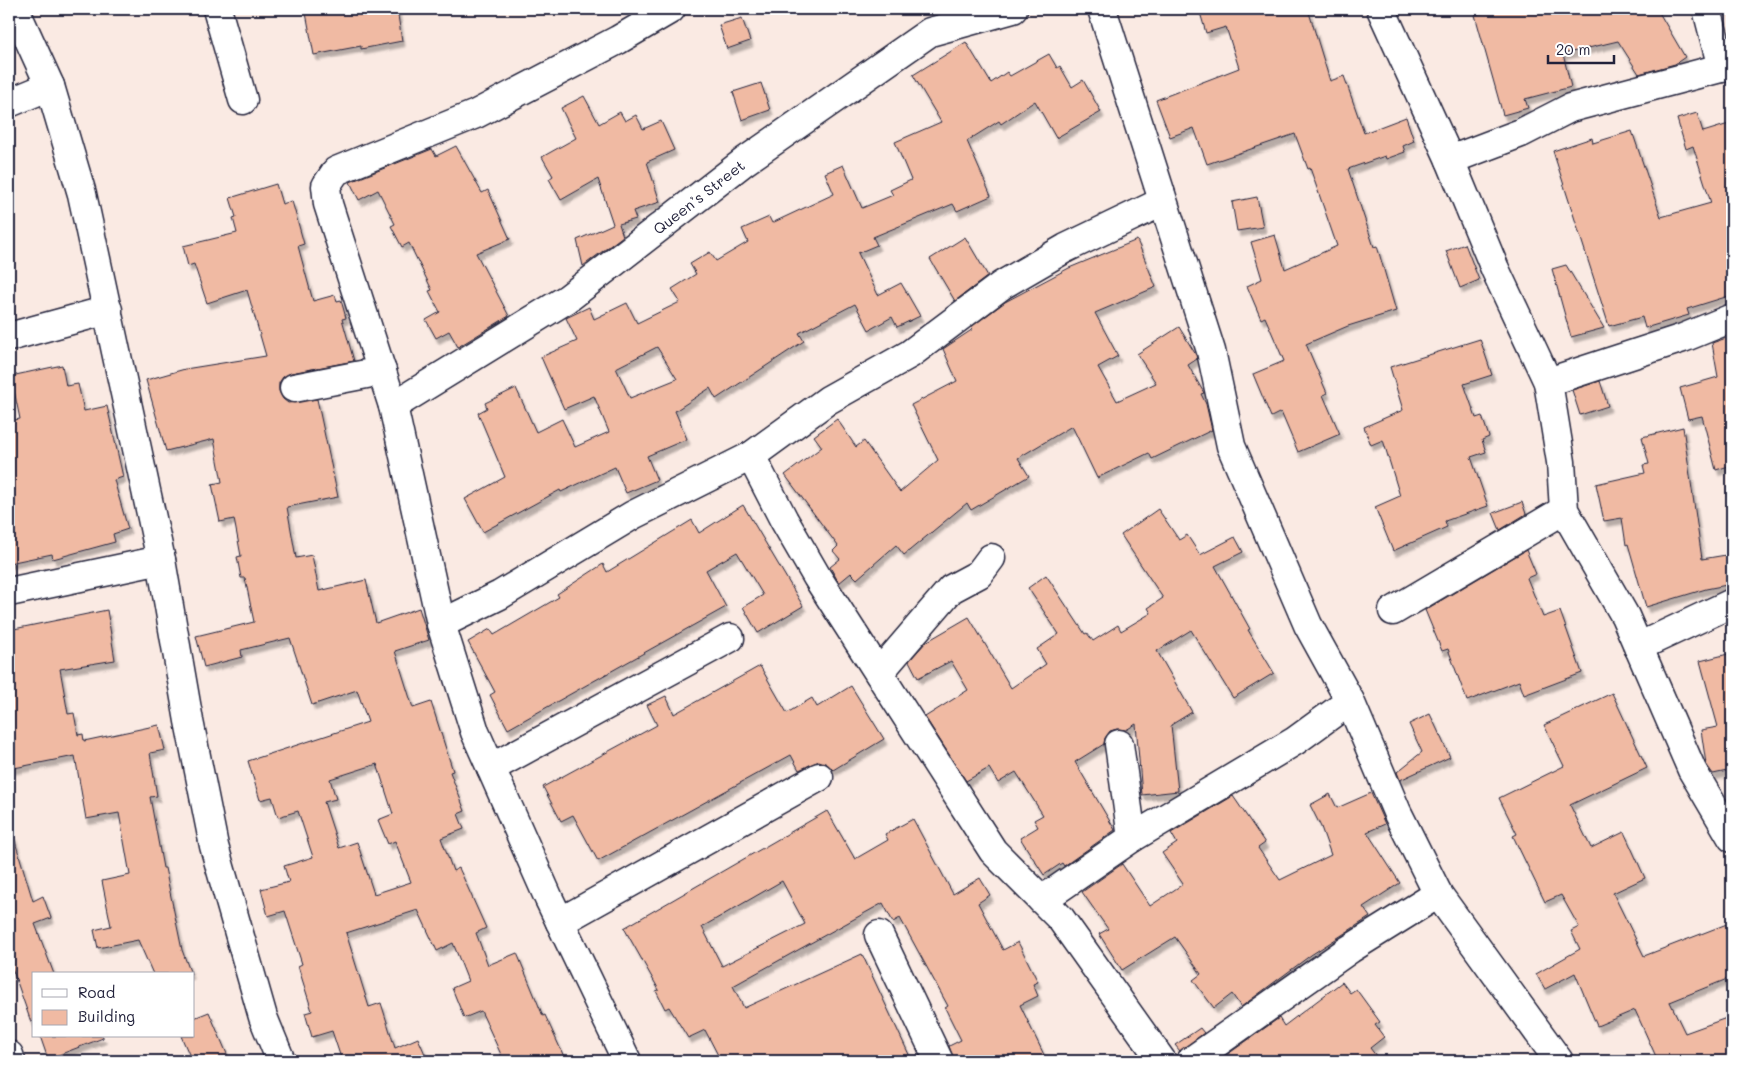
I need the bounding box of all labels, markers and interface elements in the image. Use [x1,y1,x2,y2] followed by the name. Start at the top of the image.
[1548,32,1615,64] scale bar
[1556,39,1590,59] text: 20 m
[649,155,749,239] street label: Queen’s Street
[32,972,195,1038] legend
[78,982,115,1002] text: Road
[78,1006,135,1026] text: Building

